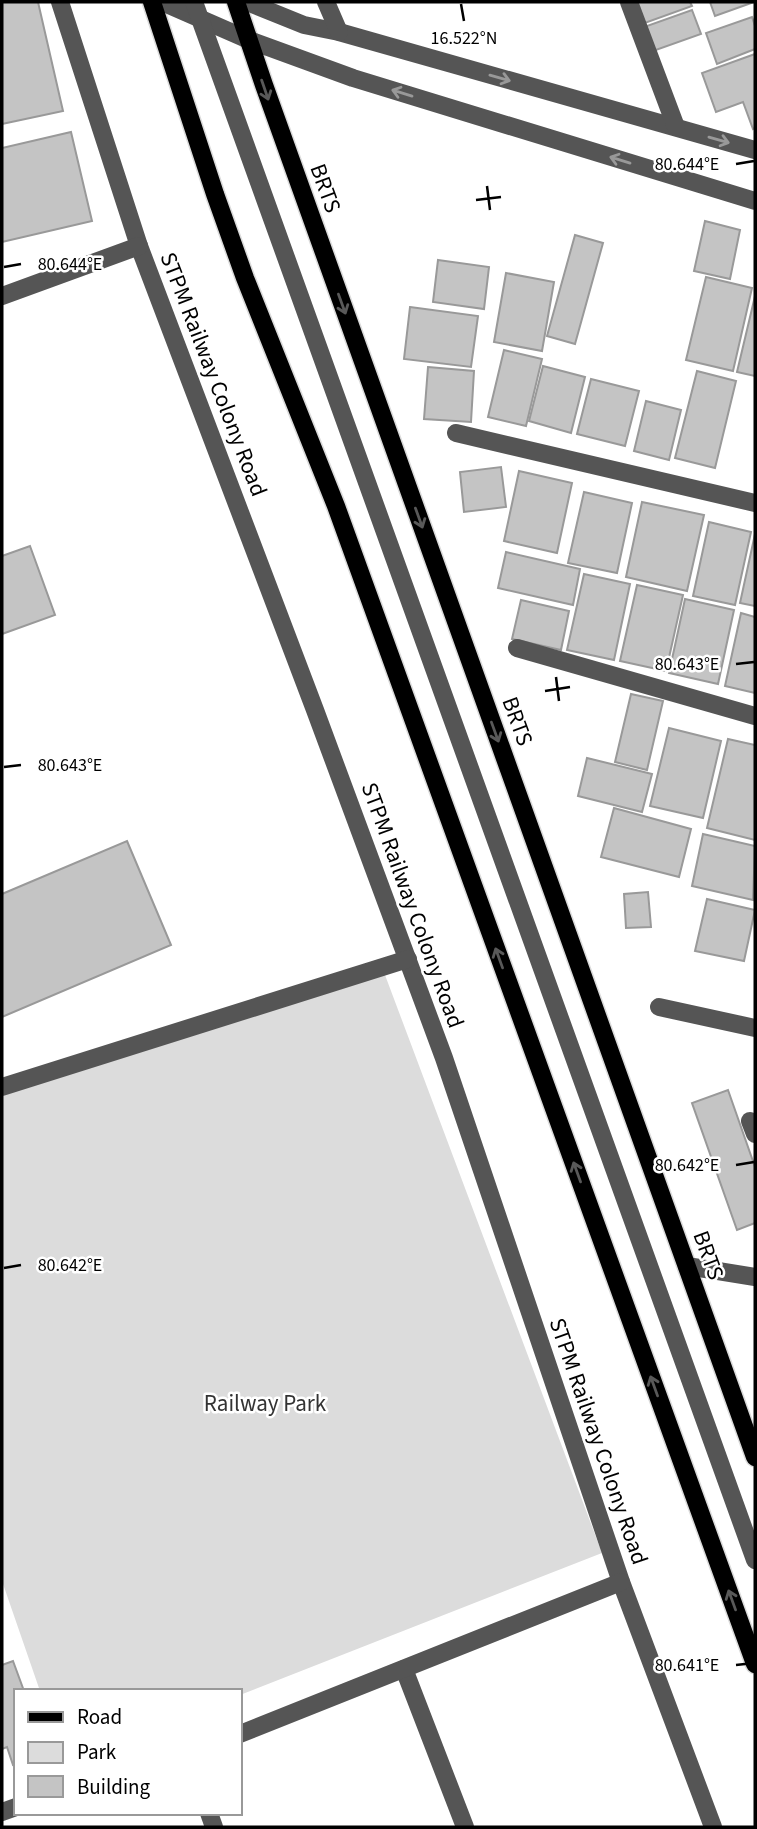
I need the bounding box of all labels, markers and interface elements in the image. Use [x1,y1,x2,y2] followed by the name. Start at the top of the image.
[431,26,497,51] text: 16.522°N
[488,72,510,85] one-way arrow
[260,78,272,100] one-way arrow
[391,86,413,99] one-way arrow
[707,134,729,147] one-way arrow
[609,152,631,165] one-way arrow
[655,152,719,177] text: 80.644°E
[301,159,350,217] street label: BRTS
[152,247,275,501] street label: STPM Railway Colony Road
[38,252,102,277] text: 80.644°E
[336,293,349,315] one-way arrow
[414,507,426,529] one-way arrow
[655,652,719,677] text: 80.643°E
[493,692,542,750] street label: BRTS
[490,721,503,743] one-way arrow
[38,753,102,778] text: 80.643°E
[353,778,472,1033] street label: STPM Railway Colony Road
[492,948,505,970] one-way arrow
[655,1153,719,1178] text: 80.642°E
[570,1161,582,1183] one-way arrow
[684,1226,733,1284] street label: BRTS
[38,1253,102,1278] text: 80.642°E
[541,1313,656,1569] street label: STPM Railway Colony Road
[647,1375,660,1397] one-way arrow
[204,1387,327,1420] park label: Railway Park
[725,1589,737,1611] one-way arrow
[655,1653,719,1678] text: 80.641°E
[14,1689,242,1815] legend
[77,1702,122,1732] text: Road
[77,1737,117,1767] text: Park
[77,1772,151,1802] text: Building

